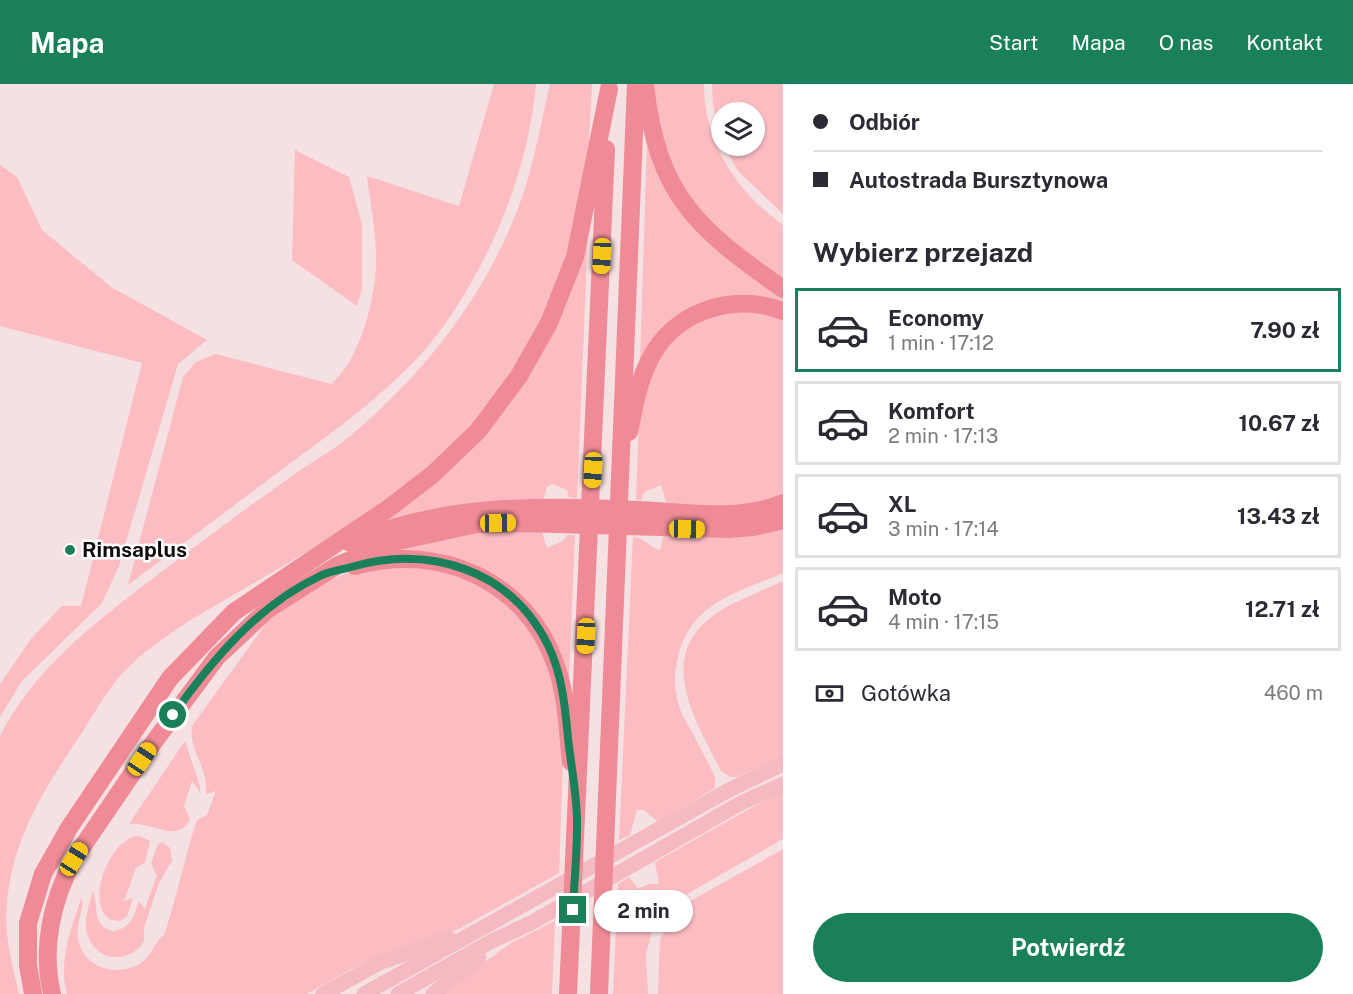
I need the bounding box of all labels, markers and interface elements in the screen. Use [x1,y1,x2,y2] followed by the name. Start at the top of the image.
[30,26,104,59] text: Mapa
[989,30,1039,55] text: Start
[1072,30,1126,55] text: Mapa
[1159,30,1213,55] text: O nas
[1246,30,1323,55] text: Kontakt
[711,102,765,156] map controls
[711,102,765,156] button: layers
[849,109,920,135] text: Odbiór
[849,167,1108,193] text: Autostrada Bursztynowa
[813,236,1033,268] text: Wybierz przejazd
[592,238,612,274] car
[816,303,870,357] icon: car
[888,305,984,331] text: Economy
[1250,317,1320,343] text: 7.90 zł
[888,331,994,355] text: 1 min · 17:12
[816,396,870,450] icon: car
[888,398,975,424] text: Komfort
[1238,410,1320,436] text: 10.67 zł
[888,424,998,448] text: 2 min · 17:13
[583,452,603,488] car
[816,489,870,543] icon: car
[888,491,916,517] text: XL
[1237,503,1320,529] text: 13.43 zł
[480,514,516,532] car
[888,517,999,541] text: 3 min · 17:14
[669,520,705,538] car
[82,537,187,562] place label: Rimsaplus
[63,543,77,557] marker: Rimsaplus
[816,582,870,636] icon: car
[888,584,942,610] text: Moto
[1245,596,1320,622] text: 12.71 zł
[888,610,999,634] text: 4 min · 17:15
[576,618,596,654] car
[813,677,846,710] icon: cash
[861,680,951,706] text: Gotówka
[1264,681,1323,705] text: 460 m
[159,701,186,728] route start
[124,739,160,779] car
[57,839,91,879] car
[594,889,693,931] callout: 2 min
[559,896,586,923] route end
[617,899,670,923] text: 2 min
[813,913,1323,982] button: Potwierdź

